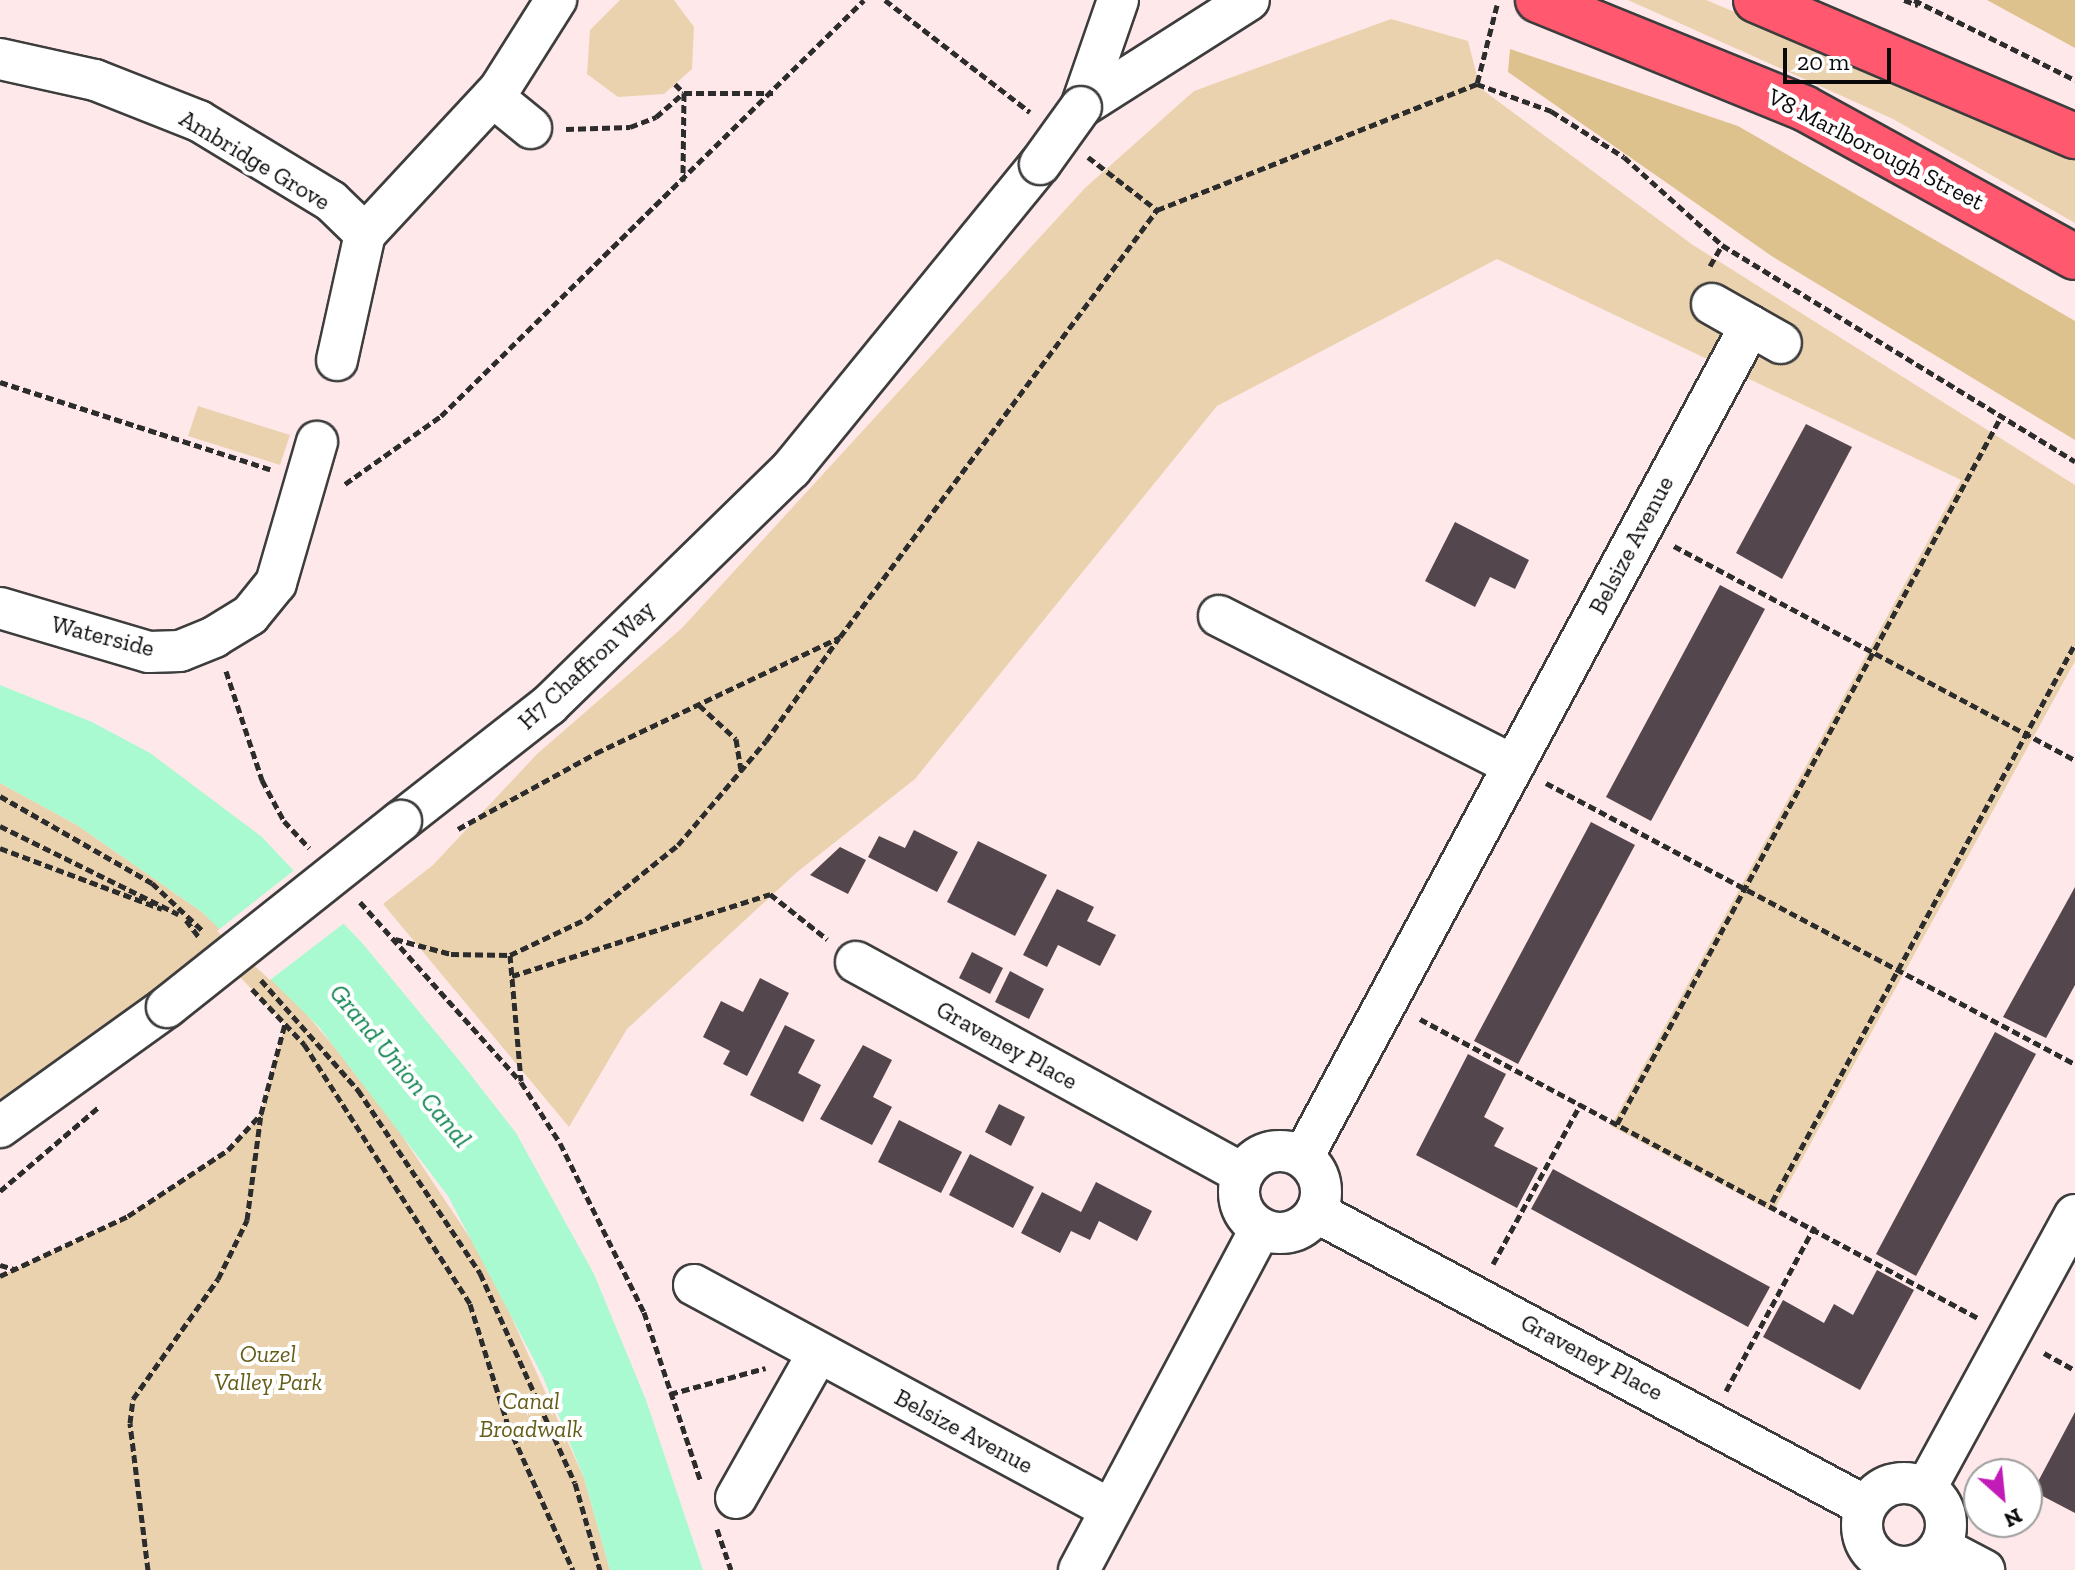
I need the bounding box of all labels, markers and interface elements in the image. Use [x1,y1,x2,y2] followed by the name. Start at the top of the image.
[1787,32,1895,82] scale bar
[1797,47,1849,76] text: 20 m
[1763,82,1989,216] street label: V8 Marlborough Street
[174,104,336,216] street label: Ambridge Grove
[1582,471,1680,619] street label: Belsize Avenue
[512,594,660,736] street label: H7 Chaffron Way
[49,609,157,663] street label: Waterside
[322,978,478,1154] water label: Grand Union Canal
[931,994,1083,1096] street label: Graveney Place
[1516,1307,1668,1407] street label: Graveney Place
[214,1340,322,1396] park label: Ouzel Valley Park
[890,1382,1038,1480] street label: Belsize Avenue
[479,1387,583,1443] park label: Canal Broadwalk
[1963,1458,2043,1538] north arrow
[2000,1502,2027,1534] text: N

